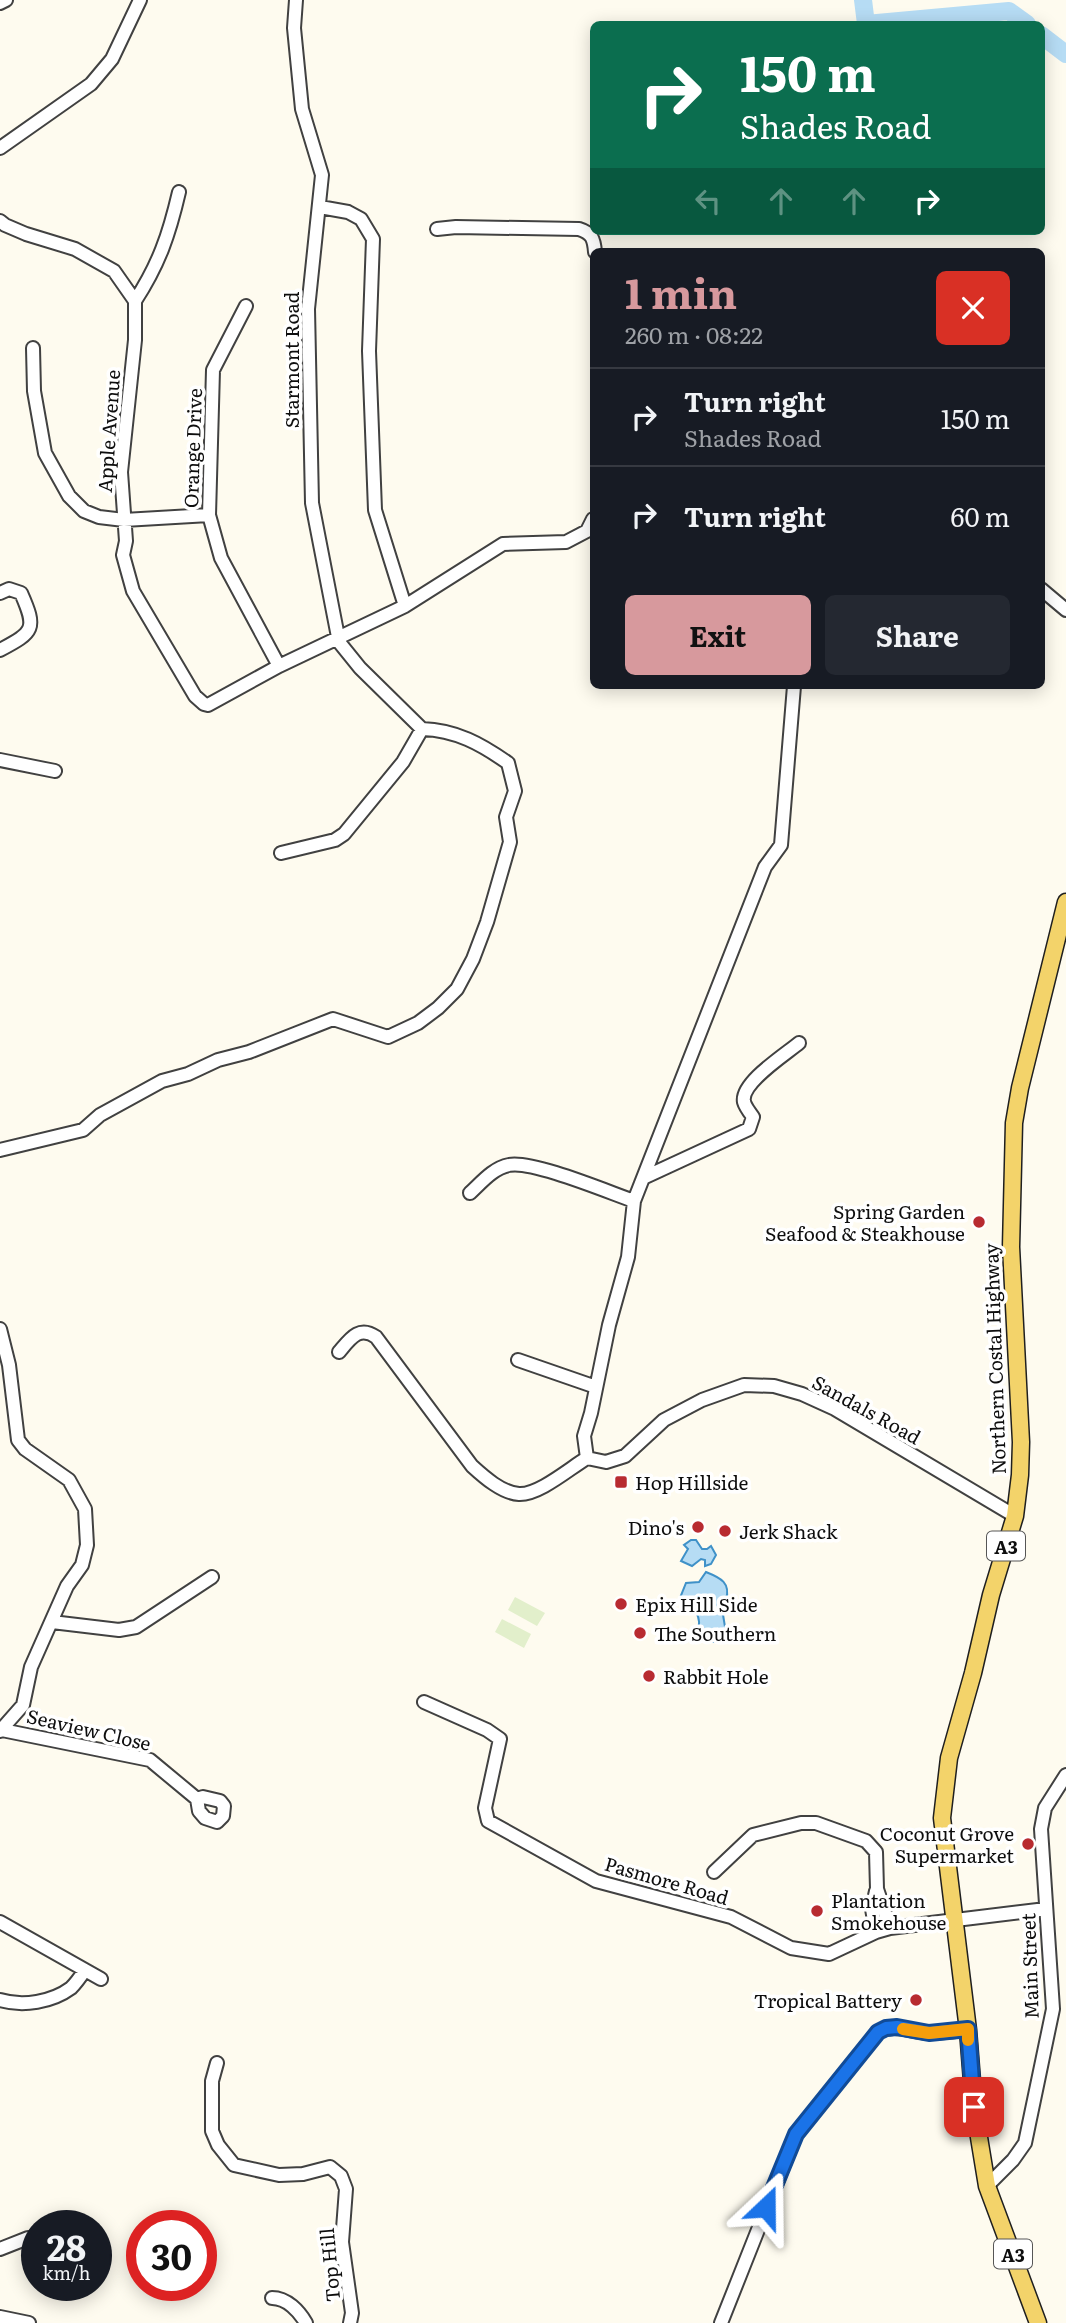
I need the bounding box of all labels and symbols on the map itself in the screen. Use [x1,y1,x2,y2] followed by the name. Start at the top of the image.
[277,291,305,428] street label: Starmont Road
[90,368,126,493] street label: Apple Avenue
[176,387,208,508] street label: Orange Drive
[765,1197,965,1247] place label: Spring Garden Seafood & Steakhouse
[971,1214,987,1230] marker: Spring Garden Seafood & Steakhouse
[976,1243,1012,1475] street label: Northern Costal Highway
[808,1368,927,1451] street label: Sandals Road
[635,1468,749,1496] place label: Hop Hillside
[613,1474,629,1490] marker: Hop Hillside
[628,1513,684,1541] place label: Dino's
[739,1517,838,1545] place label: Jerk Shack
[690,1519,706,1535] marker: Dino's
[717,1523,733,1539] marker: Jerk Shack
[987,1532,1025,1560] road number: A3
[635,1590,758,1618] place label: Epix Hill Side
[613,1596,629,1612] marker: Epix Hill Side
[654,1619,776,1647] place label: The Southern
[632,1625,648,1641] marker: The Southern
[663,1662,769,1690] place label: Rabbit Hole
[641,1668,657,1684] marker: Rabbit Hole
[24,1701,154,1757] street label: Seaview Close
[880,1819,1014,1869] place label: Coconut Grove Supermarket
[1020,1836,1036,1852] marker: Coconut Grove Supermarket
[602,1849,733,1911] street label: Pasmore Road
[831,1886,947,1936] place label: Plantation Smokehouse
[809,1903,825,1919] marker: Plantation Smokehouse
[1013,1912,1045,2019] street label: Main Street
[754,1986,902,2014] place label: Tropical Battery
[908,1992,924,2008] marker: Tropical Battery
[944,2077,1004,2137] pin
[729,2170,803,2244] position arrow
[126,2210,217,2301] speed limit sign: 30
[312,2227,346,2303] street label: Top Hill
[994,2240,1032,2268] road number: A3

